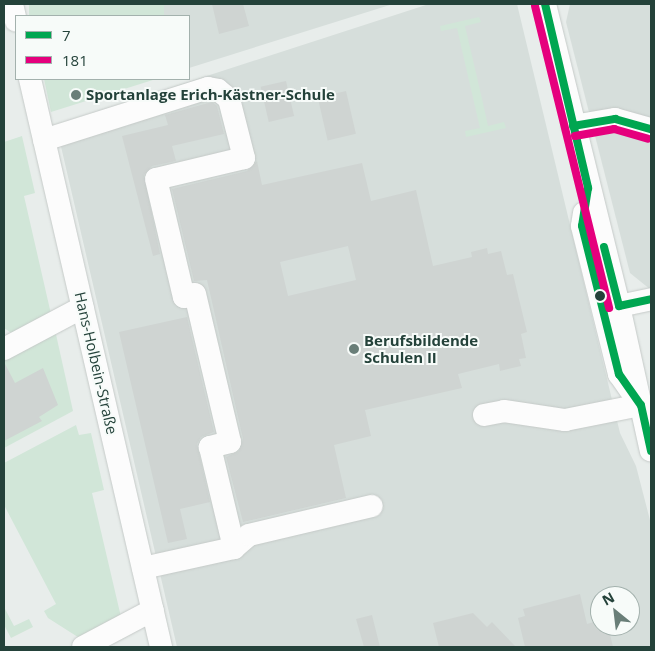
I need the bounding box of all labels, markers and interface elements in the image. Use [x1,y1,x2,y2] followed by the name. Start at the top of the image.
[15,15,190,80] legend
[62,25,71,45] text: 7
[62,50,88,70] text: 181
[86,86,335,104] place label: Sportanlage Erich-Kästner-Schule
[70,89,82,101] marker: Sportanlage Erich-Kästner-Schule
[71,290,121,436] street label: Hans-Holbein-Straße
[595,291,605,301] unlabelled marker
[364,331,478,366] place label: Berufsbildende Schulen II
[348,343,360,355] marker: Berufsbildende Schulen II
[590,586,640,636] north arrow
[598,587,618,609] text: N

